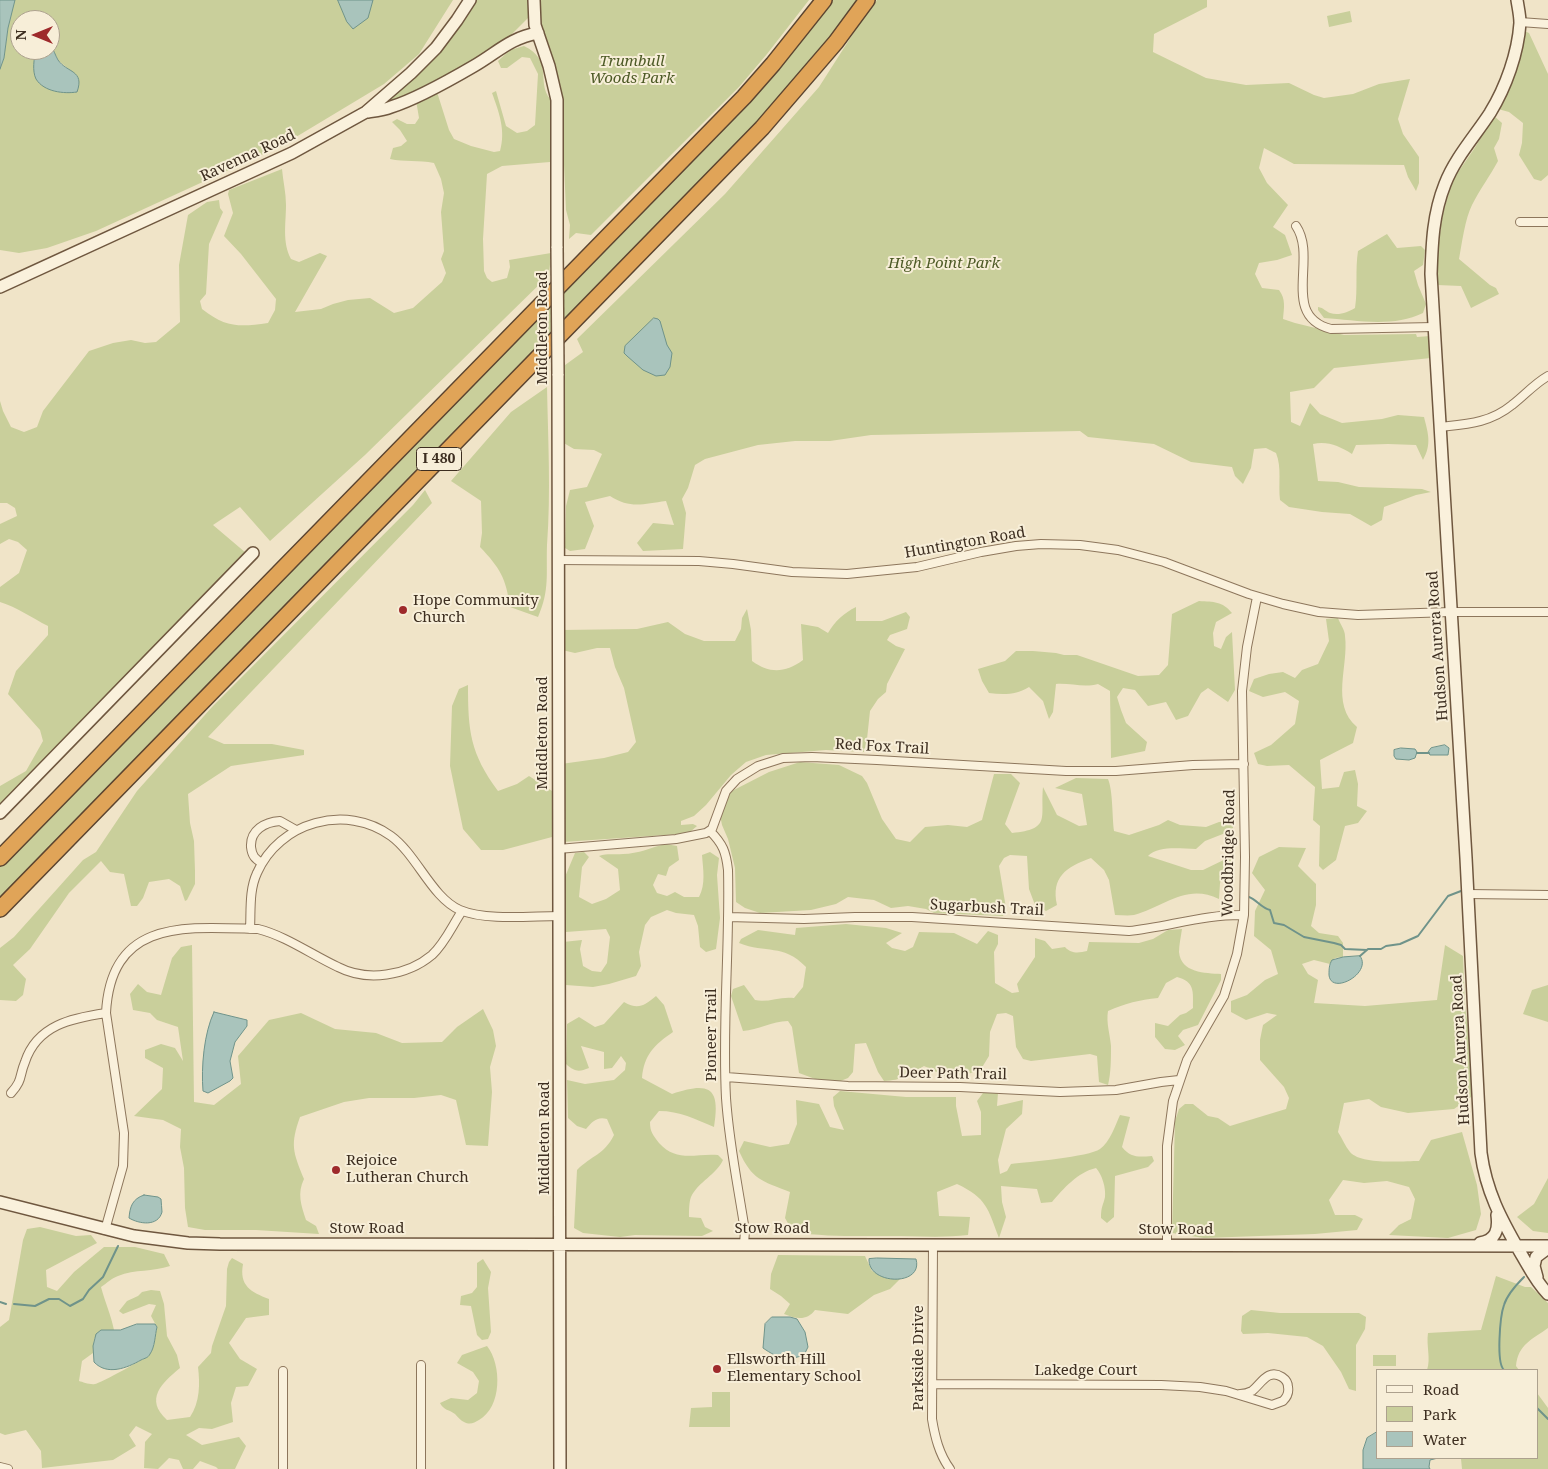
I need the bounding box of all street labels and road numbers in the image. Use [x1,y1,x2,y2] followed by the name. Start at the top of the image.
[198,126,298,186] street label: Ravenna Road
[534,271,552,385] street label: Middleton Road
[416,448,462,470] road number: I 480
[903,523,1027,563] street label: Huntington Road
[1424,570,1452,722] street label: Hudson Aurora Road
[534,676,552,790] street label: Middleton Road
[834,736,930,758] street label: Red Fox Trail
[1219,789,1239,917] street label: Woodbridge Road
[930,896,1044,920] street label: Sugarbush Trail
[1448,974,1474,1126] street label: Hudson Aurora Road
[703,988,721,1082] street label: Pioneer Trail
[899,1064,1007,1084] street label: Deer Path Trail
[536,1081,554,1195] street label: Middleton Road
[329,1220,405,1238] street label: Stow Road
[734,1220,810,1238] street label: Stow Road
[1138,1221,1214,1239] street label: Stow Road
[910,1305,928,1411] street label: Parkside Drive
[1034,1362,1138,1380] street label: Lakedge Court

